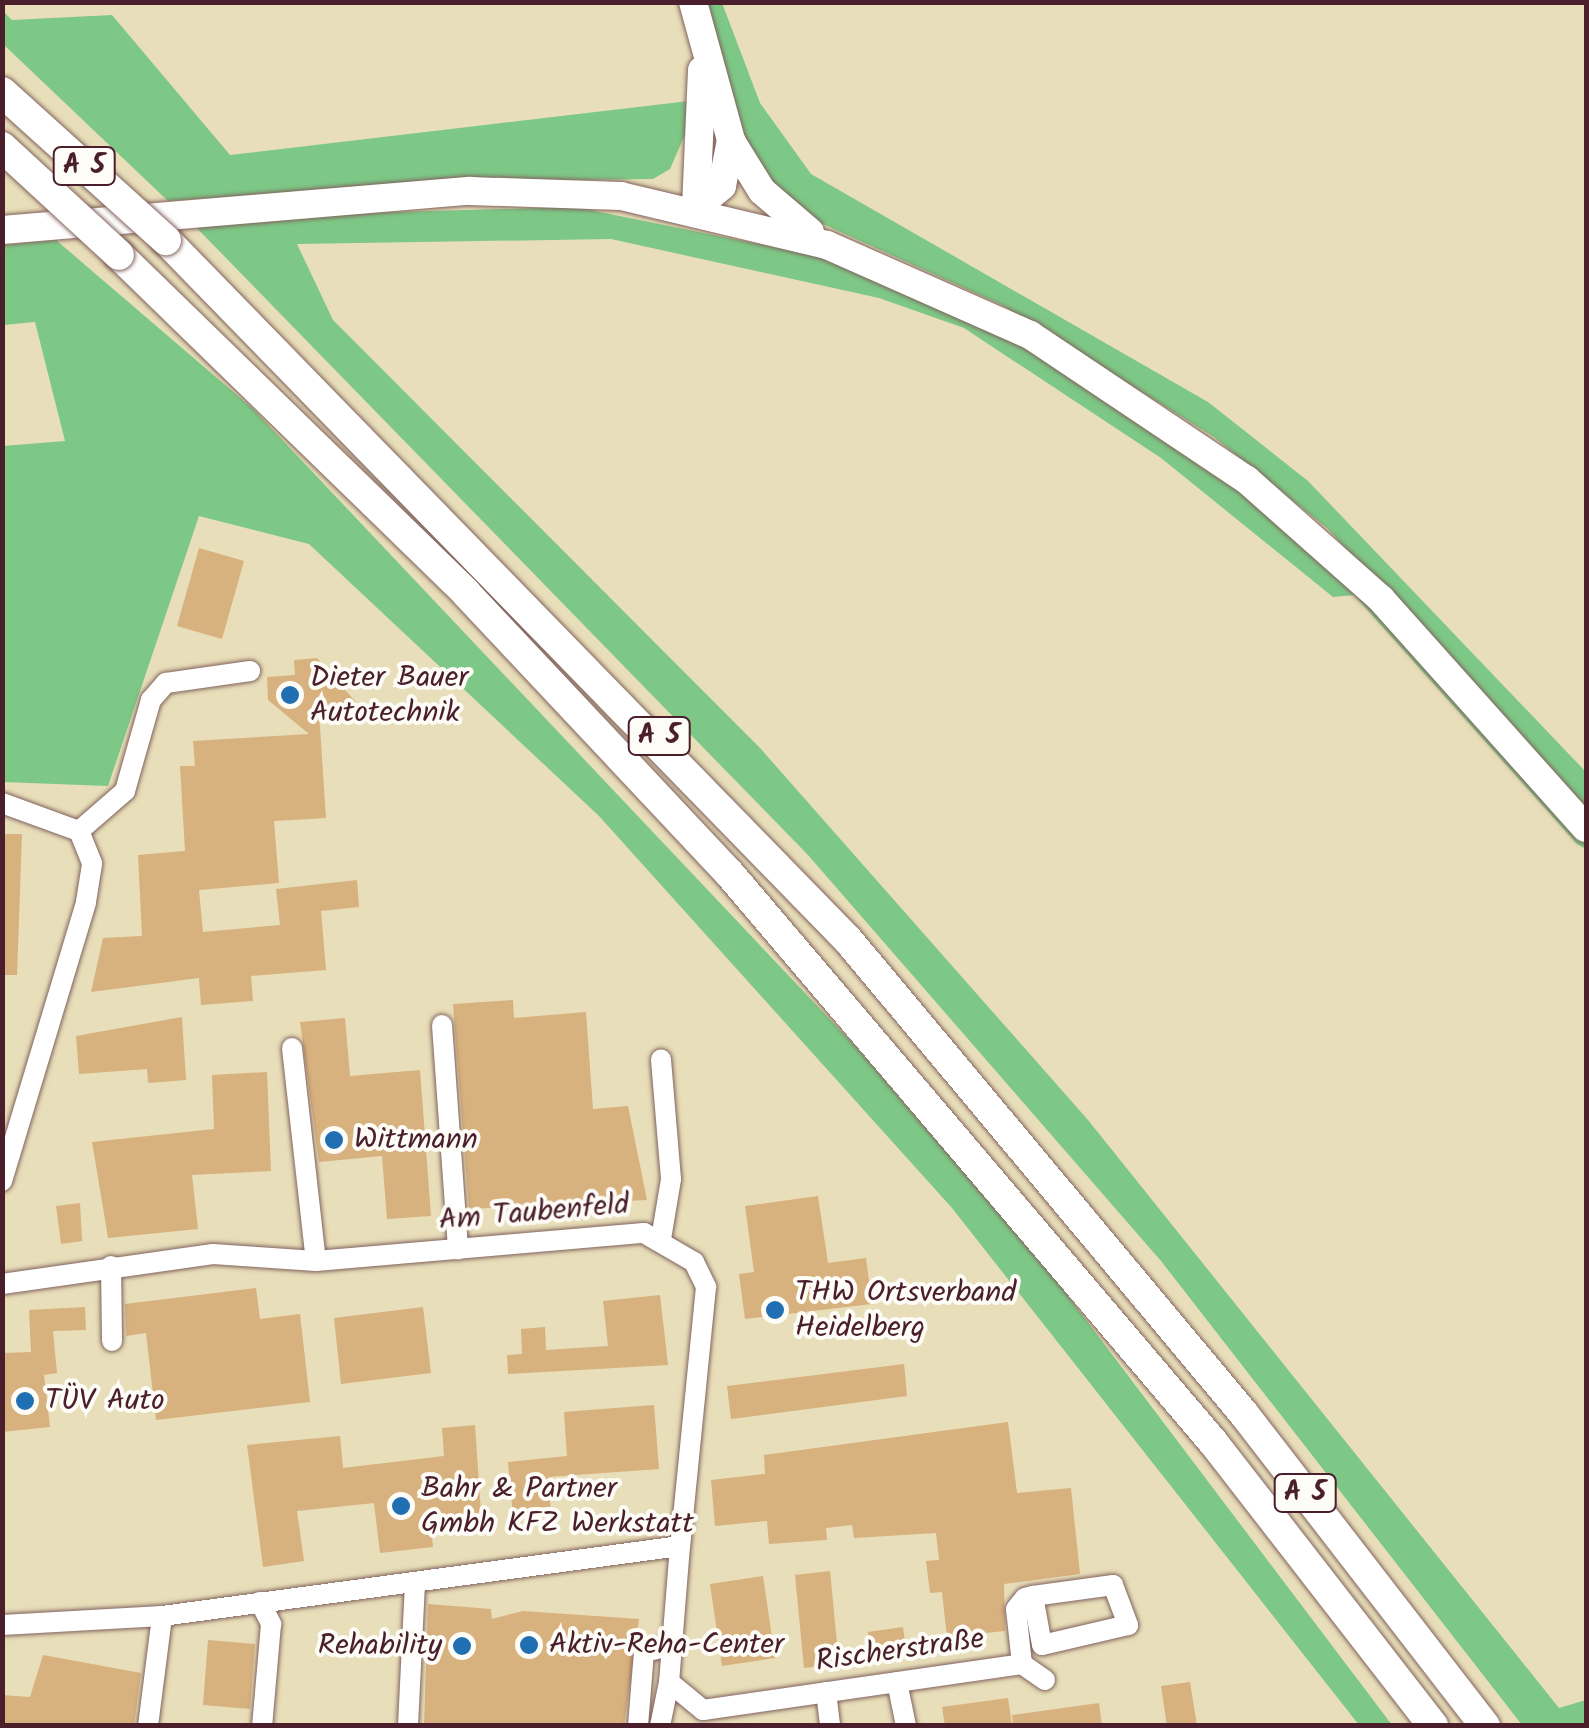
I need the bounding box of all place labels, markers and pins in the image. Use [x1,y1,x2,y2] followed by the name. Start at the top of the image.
[310,660,468,730] place label: Dieter Bauer Autotechnik
[279,684,301,706] marker: Dieter Bauer Autotechnik
[354,1122,478,1158] place label: Wittmann
[323,1129,345,1151] marker: Wittmann
[795,1275,1016,1346] place label: THW Ortsverband Heidelberg
[764,1299,786,1321] marker: THW Ortsverband Heidelberg
[45,1383,165,1419] place label: TÜV Auto
[14,1390,36,1412] marker: TÜV Auto
[421,1471,694,1542] place label: Bahr & Partner Gmbh KFZ Werkstatt
[390,1495,412,1517] marker: Bahr & Partner Gmbh KFZ Werkstatt
[549,1627,784,1663] place label: Aktiv-Reha-Center
[318,1628,442,1664] place label: Rehability
[518,1634,540,1656] marker: Aktiv-Reha-Center
[451,1635,473,1657] marker: Rehability

